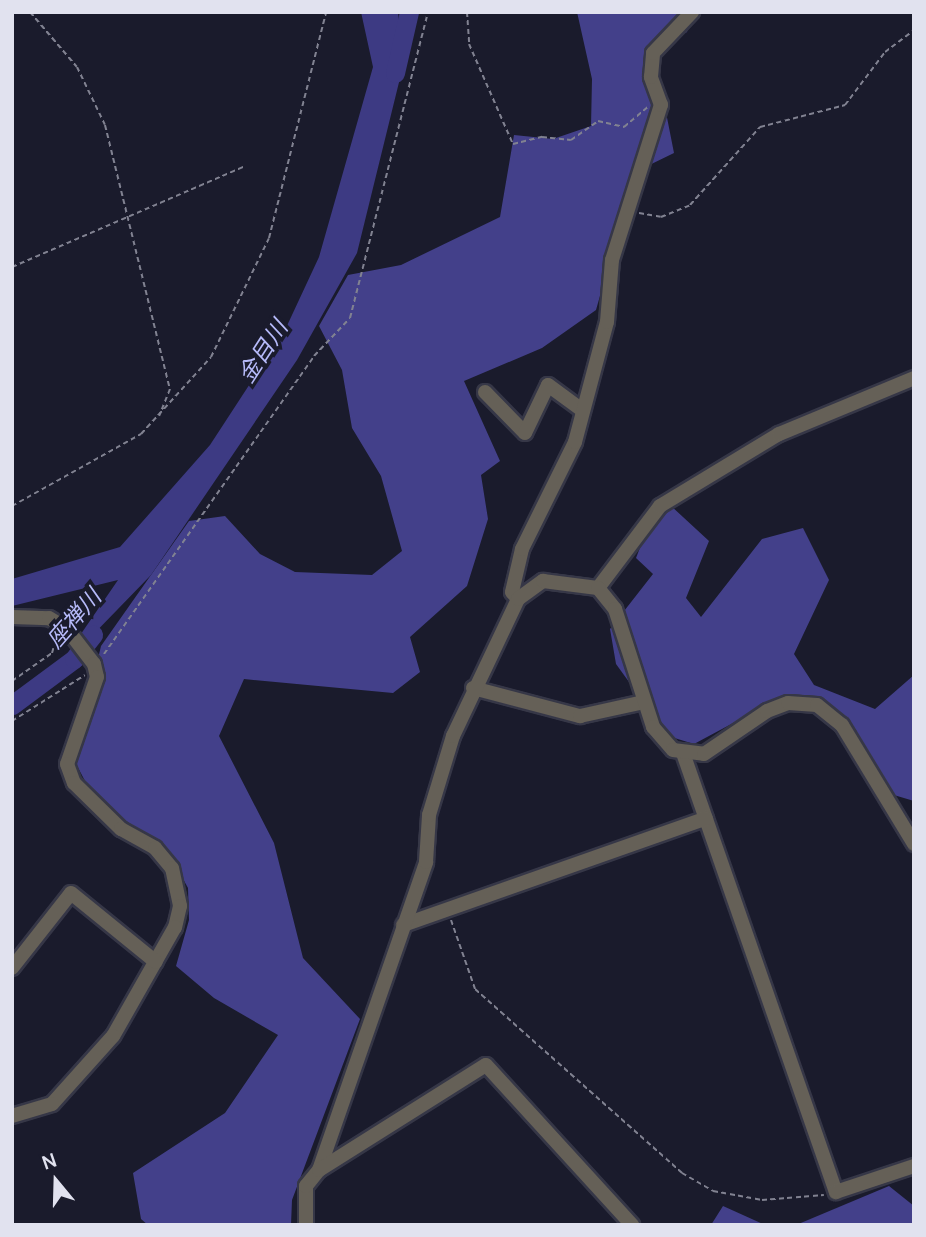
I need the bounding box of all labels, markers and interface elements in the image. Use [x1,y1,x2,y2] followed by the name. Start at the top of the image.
[232,315,292,387] water label: 金目川
[40,583,106,653] water label: 座禅川
[21,1146,91,1216] north arrow
[38,1147,60,1176] text: N

